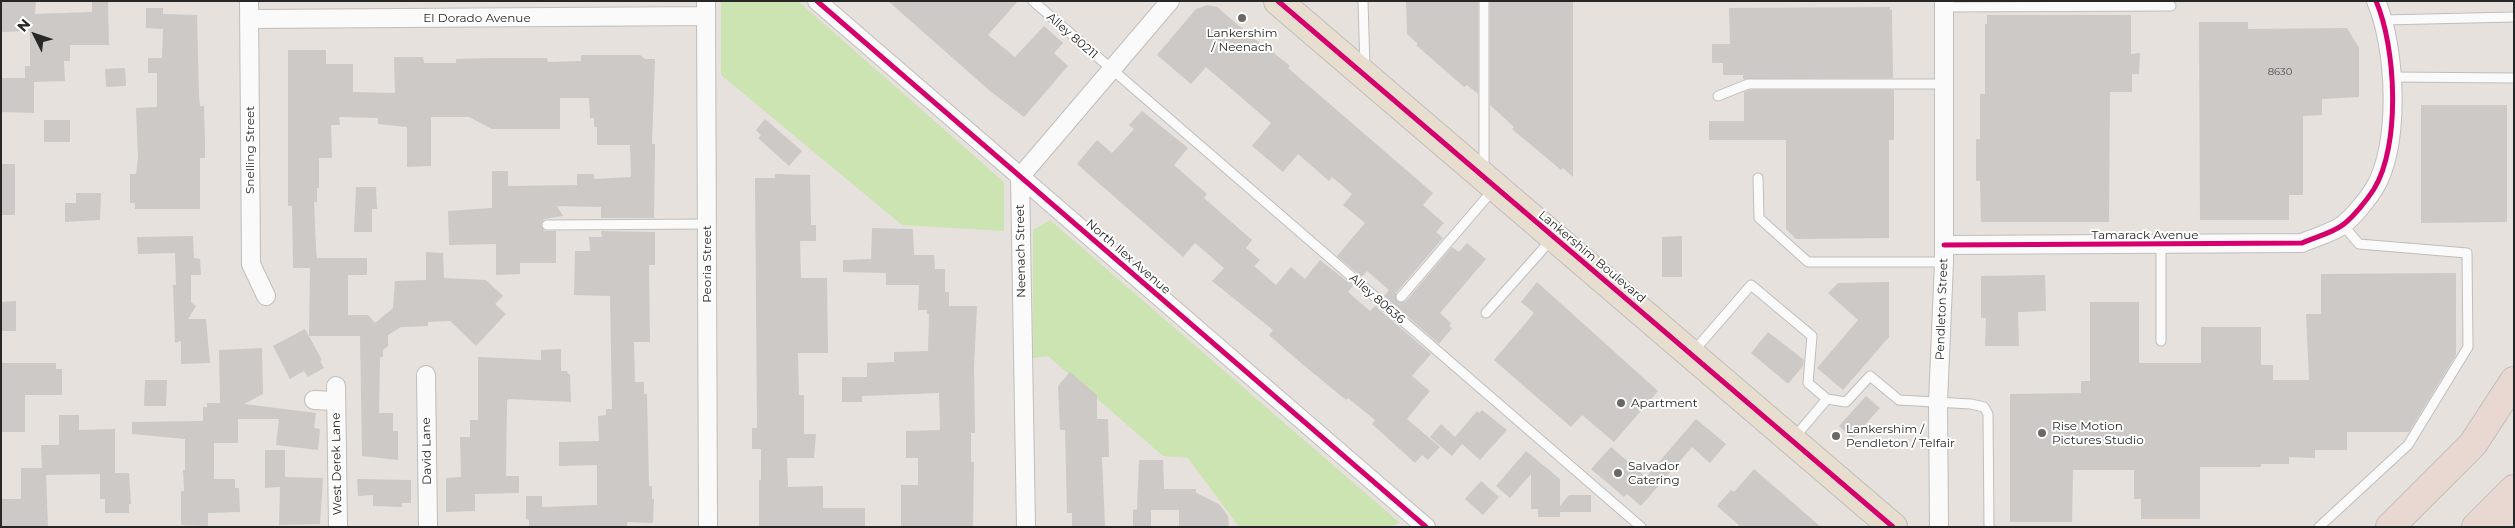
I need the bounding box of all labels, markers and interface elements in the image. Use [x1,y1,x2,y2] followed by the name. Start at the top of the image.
[10,10,60,60] north arrow
[1044,10,1100,62] street label: Alley 80211
[423,11,531,25] street label: El Dorado Avenue
[1236,12,1248,24] marker: Lankershim / Neenach
[13,15,34,35] text: N
[1206,26,1278,54] place label: Lankershim / Neenach
[2268,66,2292,78] house number: 8630
[243,106,257,194] street label: Snelling Street
[1013,204,1029,298] street label: Neenach Street
[1536,208,1648,306] street label: Lankershim Boulevard
[1083,216,1173,298] street label: North Ilex Avenue
[700,225,714,303] street label: Peoria Street
[2091,228,2199,242] street label: Tamarack Avenue
[1933,258,1951,360] street label: Pendleton Street
[1346,271,1408,327] street label: Alley 80636
[1631,396,1698,410] place label: Apartment
[1615,397,1627,409] marker: Apartment
[329,413,345,515] street label: West Derek Lane
[419,417,435,485] street label: David Lane
[2052,419,2144,447] place label: Rise Motion Pictures Studio
[1846,422,1955,450] place label: Lankershim / Pendleton / Telfair
[2036,427,2048,439] marker: Rise Motion Pictures Studio
[1830,430,1842,442] marker: Lankershim / Pendleton / Telfair
[1628,459,1680,487] place label: Salvador Catering
[1612,467,1624,479] marker: Salvador Catering

